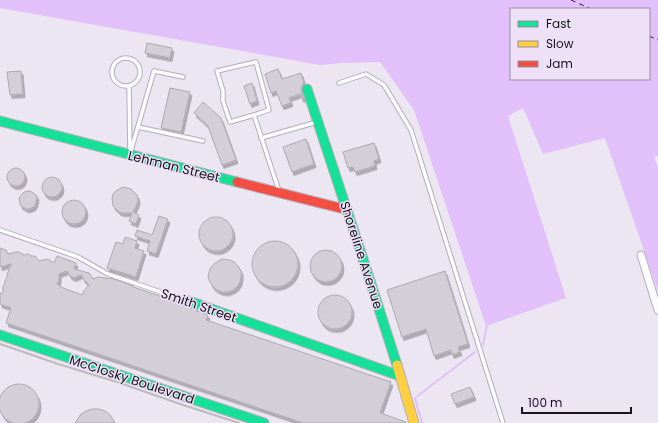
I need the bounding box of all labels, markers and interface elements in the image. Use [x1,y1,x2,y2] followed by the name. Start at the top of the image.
[510,8,650,80] legend
[546,15,571,32] text: Fast
[546,35,574,52] text: Slow
[546,55,573,72] text: Jam
[126,146,222,187] street label: Lehman Street
[335,199,388,311] street label: Shoreline Avenue
[158,284,239,327] street label: Smith Street
[67,350,197,409] street label: McClosky Boulevard
[522,389,631,415] scale bar
[528,394,562,411] text: 100 m

